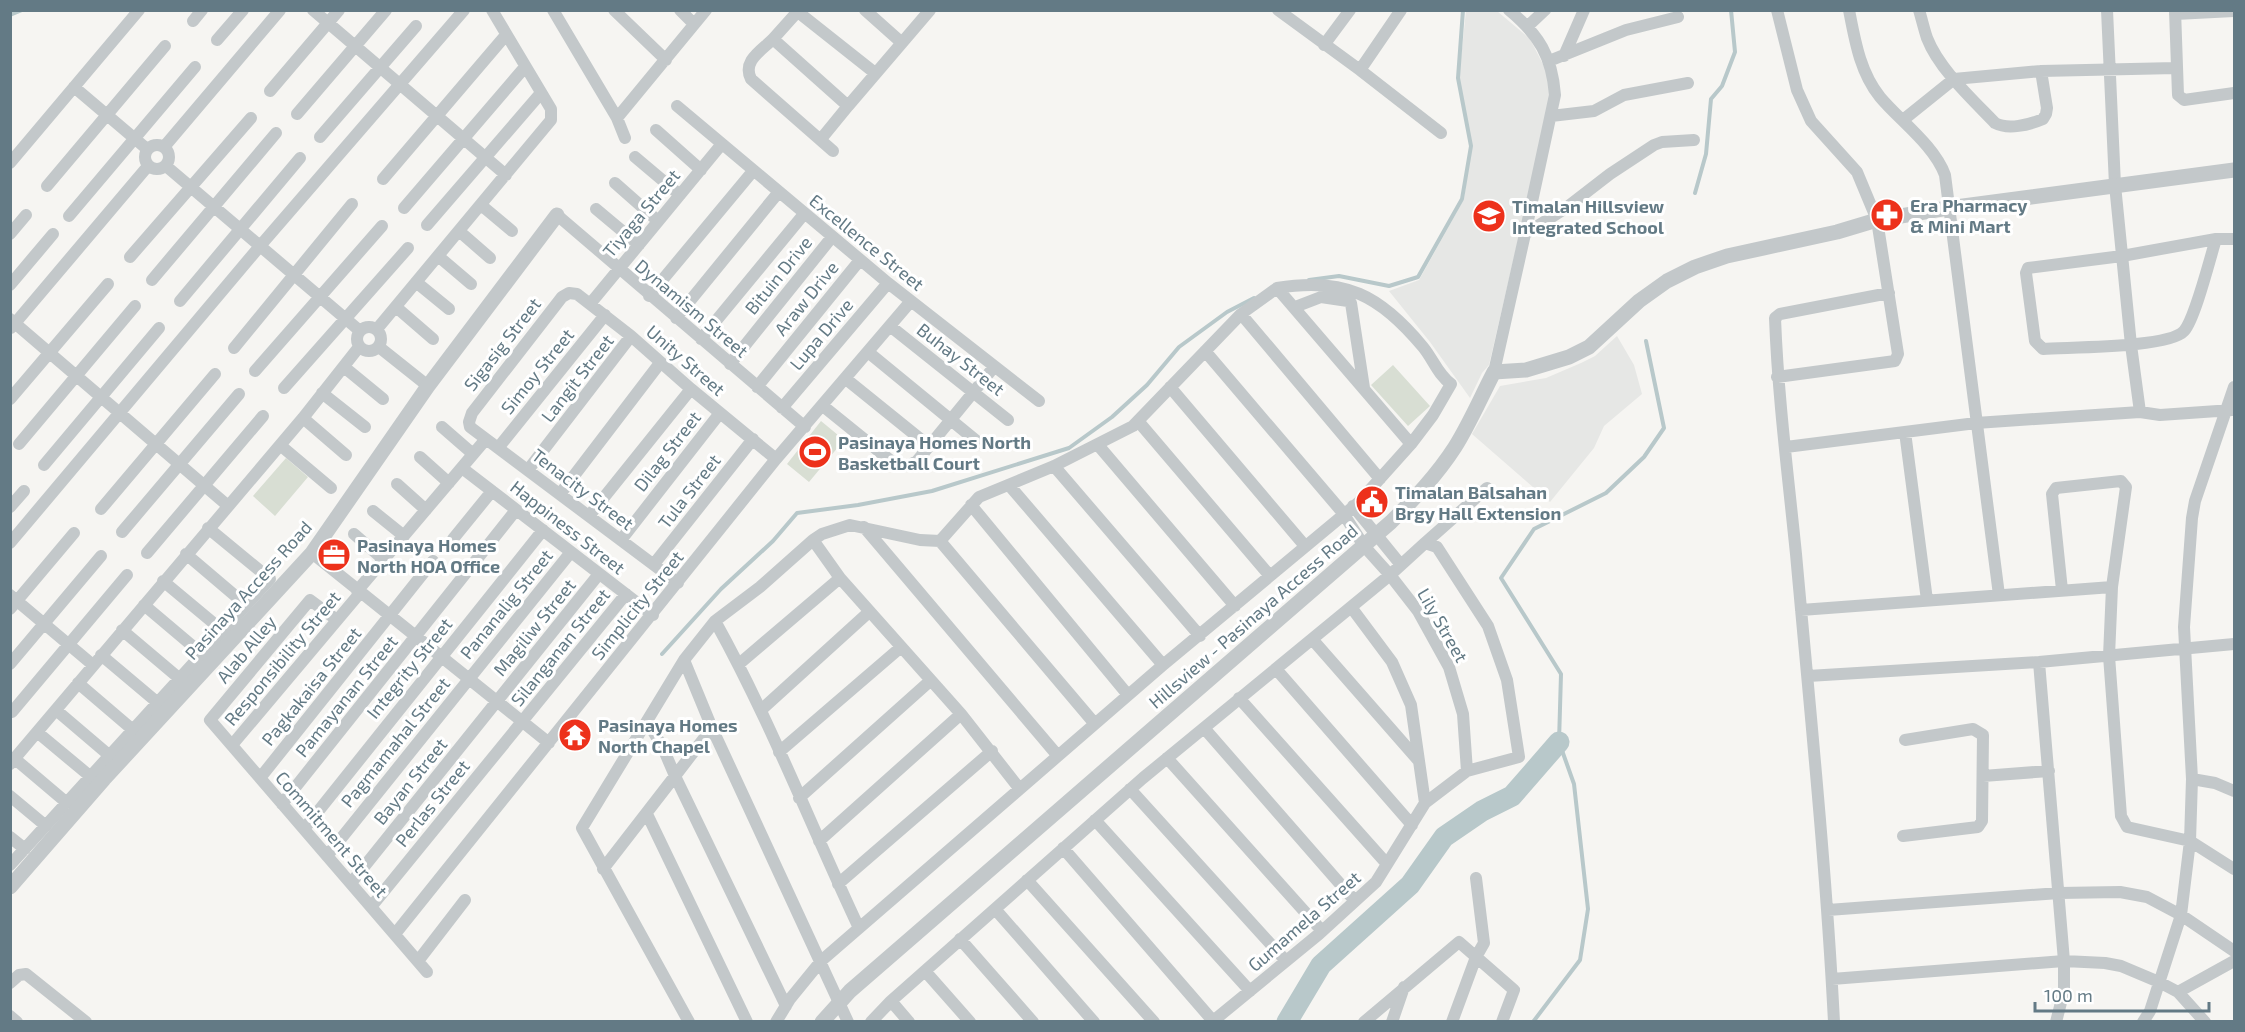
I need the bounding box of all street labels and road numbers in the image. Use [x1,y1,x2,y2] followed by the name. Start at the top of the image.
[598,164,684,261] street label: Tiyaga Street
[805,189,929,295] street label: Excellence Street
[740,231,816,319] street label: Bituin Drive
[631,254,753,362] street label: Dynamism Street
[769,256,843,340] street label: Araw Drive
[459,293,545,395] street label: Sigasig Street
[785,294,857,374] street label: Lupa Drive
[913,318,1009,400] street label: Buhay Street
[642,320,730,400] street label: Unity Street
[496,324,578,418] street label: Simoy Street
[536,330,618,426] street label: Langit Street
[629,406,705,495] street label: Dilag Street
[528,444,638,535] street label: Tenacity Street
[653,449,725,533] street label: Tula Street
[506,475,630,579] street label: Happiness Street
[180,516,316,664] street label: Pasinaya Access Road
[1144,519,1362,713] street label: Hillsview - Pasinaya Access Road
[455,545,557,663] street label: Pananalig Street
[586,546,688,664] street label: Simplicity Street
[488,574,580,680] street label: Magiliw Street
[506,584,614,710] street label: Silanganan Street
[1413,584,1473,666] street label: Lily Street
[219,586,345,730] street label: Responsibility Street
[211,610,281,687] street label: Alab Alley
[362,613,456,723] street label: Integrity Street
[256,622,366,750] street label: Pagkakaisa Street
[290,631,402,761] street label: Pamayanan Street
[336,672,454,812] street label: Pagmamahal Street
[368,733,452,829] street label: Bayan Street
[390,755,474,851] street label: Perlas Street
[271,766,393,902] street label: Commitment Street
[1243,866,1365,976] street label: Gumamela Street

